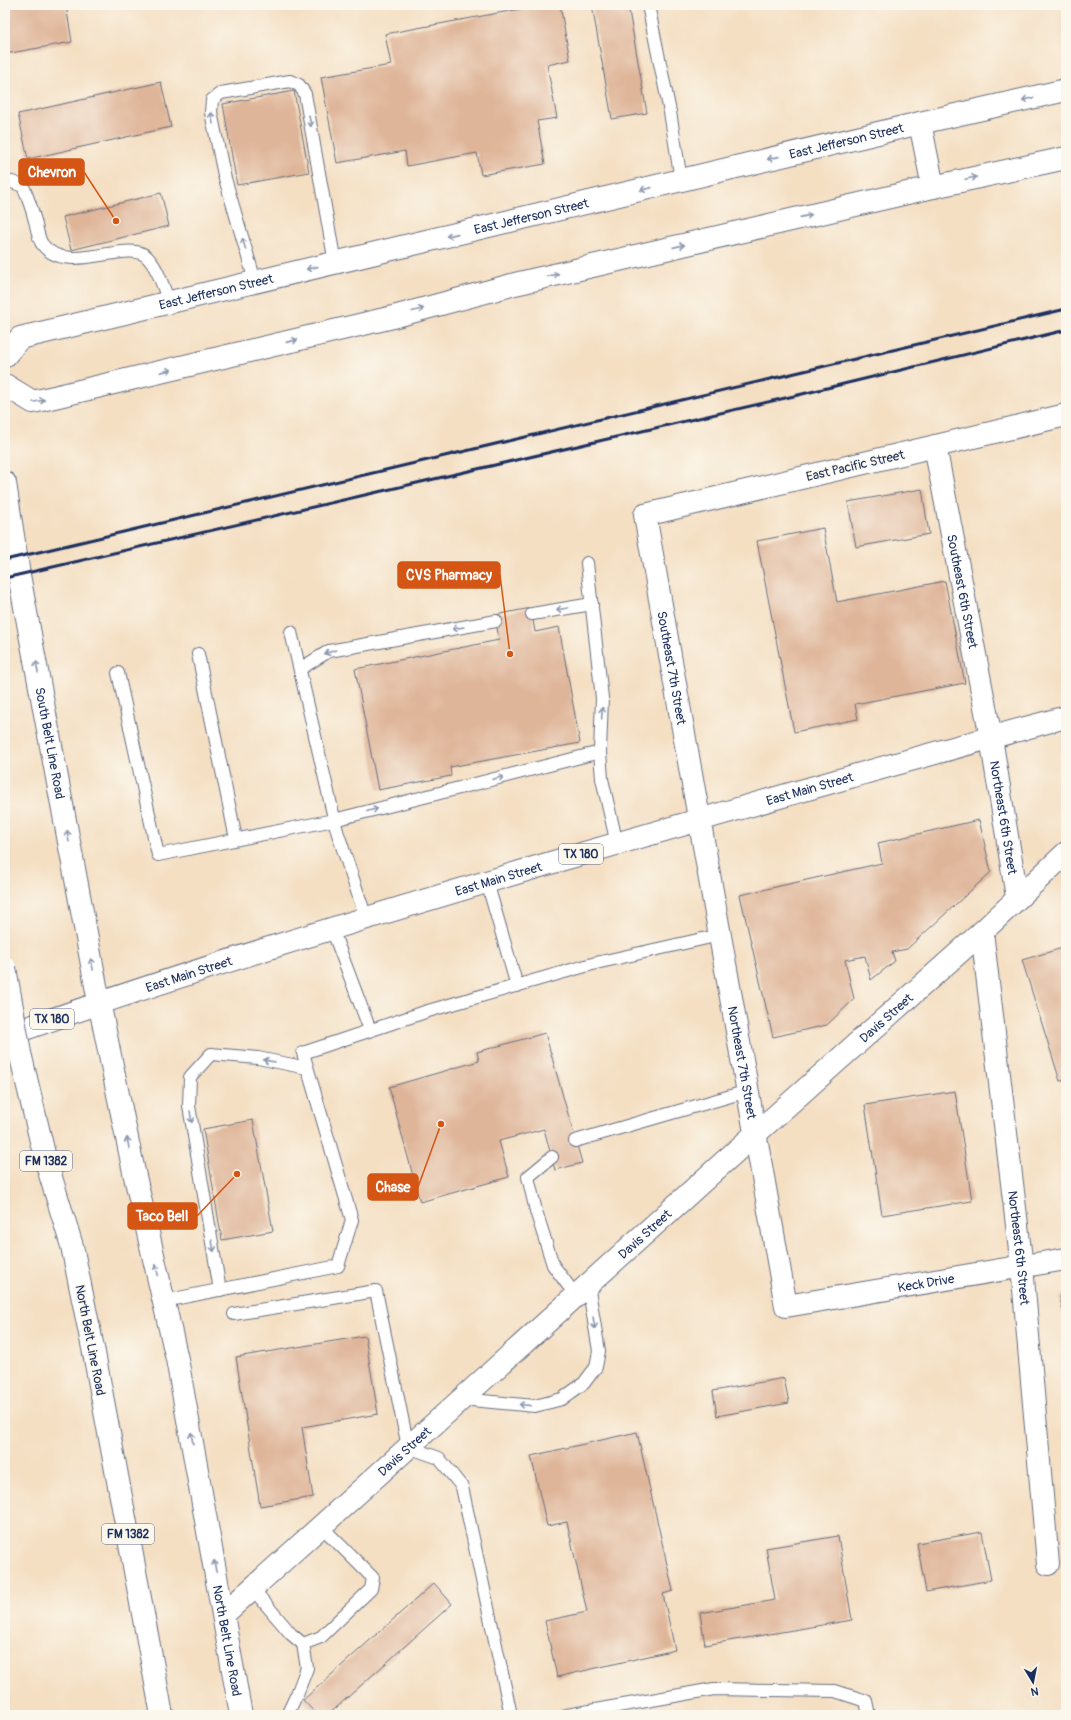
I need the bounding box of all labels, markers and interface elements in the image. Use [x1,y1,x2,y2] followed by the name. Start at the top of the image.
[1022,95,1035,103] one-way arrow
[208,112,216,125] one-way arrow
[306,115,314,128] one-way arrow
[788,120,906,163] street label: East Jefferson Street
[767,155,780,163] one-way arrow
[19,159,84,185] callout: Chevron
[28,164,76,181] text: Chevron
[964,174,977,182] one-way arrow
[640,185,653,193] one-way arrow
[473,195,591,238] street label: East Jefferson Street
[799,212,812,220] one-way arrow
[446,232,459,240] one-way arrow
[240,238,247,251] one-way arrow
[673,241,686,249] one-way arrow
[306,265,319,273] one-way arrow
[157,271,276,314] street label: East Jefferson Street
[546,271,559,278] one-way arrow
[412,306,425,313] one-way arrow
[285,336,298,344] one-way arrow
[159,366,172,374] one-way arrow
[32,396,45,404] one-way arrow
[804,447,907,485] street label: East Pacific Street
[943,533,981,651] street label: Southeast 6th Street
[398,562,500,588] callout: CVS Pharmacy
[406,567,492,584] text: CVS Pharmacy
[556,605,569,613] one-way arrow
[653,610,689,727] street label: Southeast 7th Street
[452,624,465,632] one-way arrow
[325,649,337,657] one-way arrow
[32,661,40,674] one-way arrow
[31,686,68,800] street label: South Belt Line Road
[598,707,605,720] one-way arrow
[986,760,1020,877] street label: Northeast 6th Street
[764,769,856,809] street label: East Main Street
[491,774,504,781] one-way arrow
[365,806,378,814] one-way arrow
[64,830,72,843] one-way arrow
[559,844,603,864] road number: TX 180
[453,859,545,900] street label: East Main Street
[144,953,235,996] street label: East Main Street
[87,958,95,971] one-way arrow
[857,990,917,1046] street label: Davis Street
[724,1005,760,1121] street label: Northeast 7th Street
[30,1009,74,1029] road number: TX 180
[263,1056,276,1064] one-way arrow
[188,1111,196,1124] one-way arrow
[124,1137,132,1150] one-way arrow
[20,1151,72,1171] road number: FM 1382
[368,1174,418,1200] callout: Chase
[376,1179,412,1196] text: Chase
[1004,1190,1032,1307] street label: Northeast 6th Street
[128,1203,197,1229] callout: Taco Bell
[615,1206,676,1263] street label: Davis Street
[135,1208,188,1225] text: Taco Bell
[209,1239,217,1252] one-way arrow
[152,1264,160,1277] one-way arrow
[897,1271,956,1296] street label: Keck Drive
[71,1283,109,1397] street label: North Belt Line Road
[590,1316,598,1329] one-way arrow
[519,1402,532,1409] one-way arrow
[375,1423,435,1480] street label: Davis Street
[187,1432,195,1445] one-way arrow
[102,1524,154,1544] road number: FM 1382
[211,1560,219,1573] one-way arrow
[209,1584,244,1698] street label: North Belt Line Road
[1013,1662,1053,1702] north arrow
[1029,1684,1039,1699] text: N

